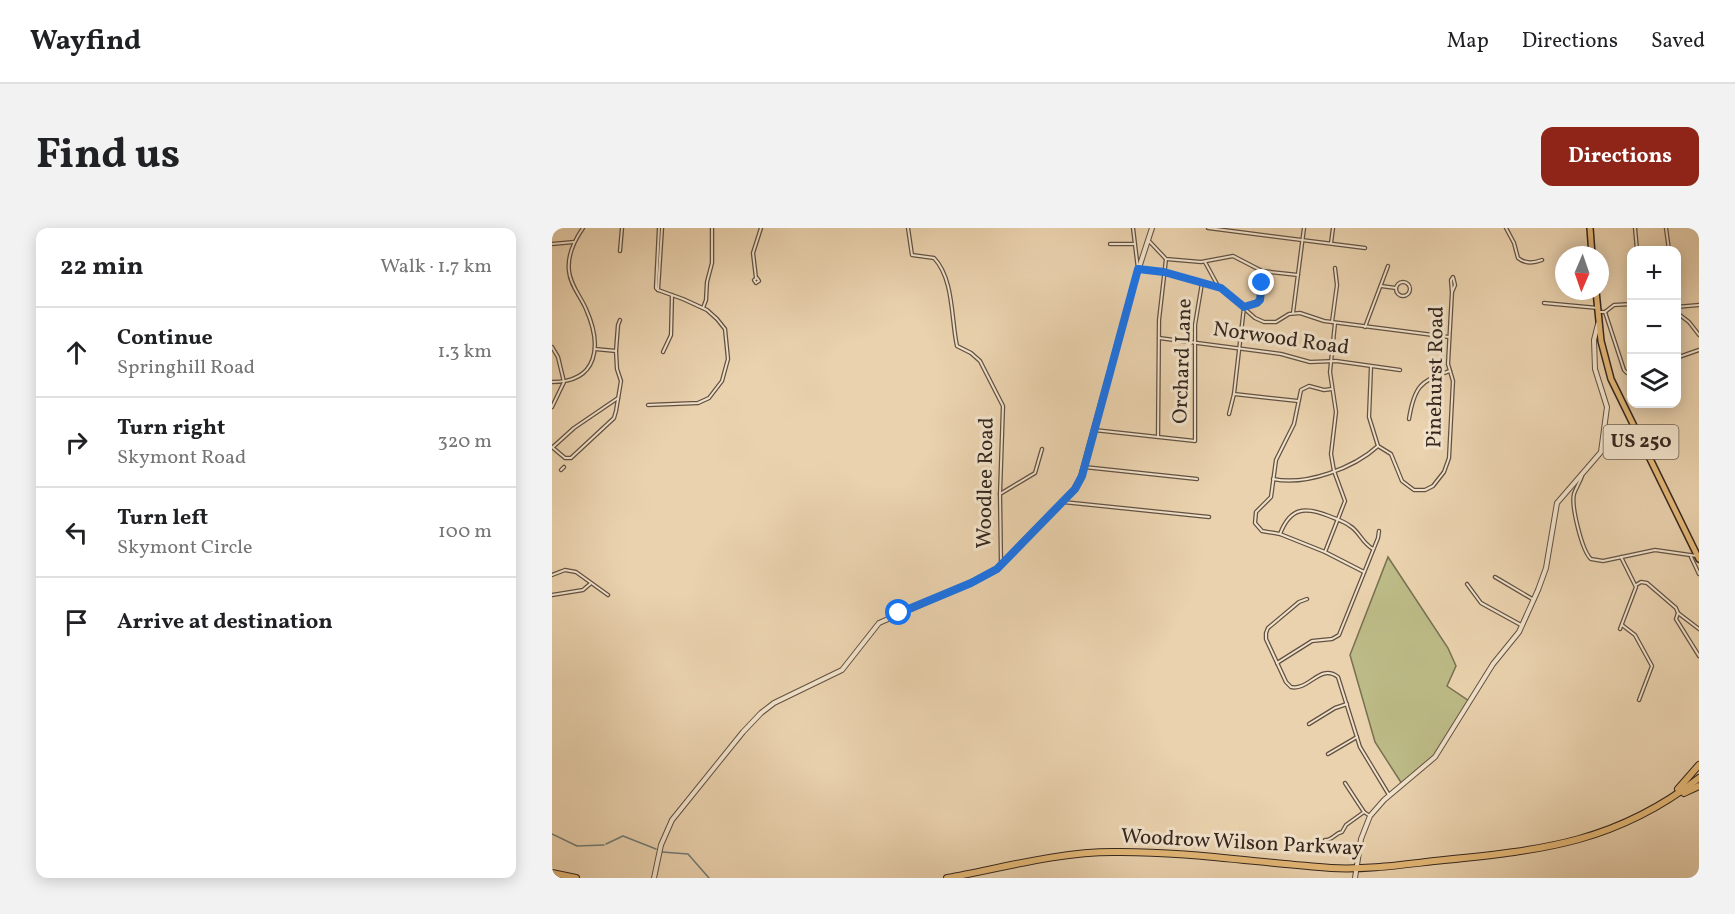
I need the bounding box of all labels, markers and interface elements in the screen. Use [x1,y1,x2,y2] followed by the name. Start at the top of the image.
[30,22,141,61] text: Wayfind
[1447,27,1489,56] text: Map
[1522,27,1618,56] text: Directions
[1651,27,1705,56] text: Saved
[36,127,180,186] text: Find us
[1541,127,1699,186] button: Directions
[1555,246,1609,300] north arrow
[1627,246,1681,408] map controls
[1627,246,1681,300] button: +
[60,249,144,285] text: 22 min
[380,253,492,281] text: Walk · 1.7 km
[1248,269,1274,295] route end
[1166,298,1200,424] street label: Orchard Lane
[1627,300,1681,354] button: −
[1420,306,1452,448] street label: Pinehurst Road
[1211,315,1351,363] street label: Norwood Road
[117,323,213,354] text: Continue
[60,336,93,369] icon: ahead
[437,338,492,366] text: 1.3 km
[117,354,255,382] text: Springhill Road
[1627,354,1681,408] button: layers
[117,413,225,444] text: Turn right
[970,417,1002,549] street label: Woodlee Road
[1604,425,1678,459] road number: US 250
[60,426,93,459] icon: right
[437,428,492,456] text: 320 m
[117,444,246,472] text: Skymont Road
[117,503,208,534] text: Turn left
[60,516,93,549] icon: left
[438,518,492,546] text: 100 m
[117,534,252,562] text: Skymont Circle
[885,599,911,625] route start
[60,606,93,639] icon: arrive
[117,607,333,638] text: Arrive at destination
[1120,822,1365,864] street label: Woodrow Wilson Parkway

